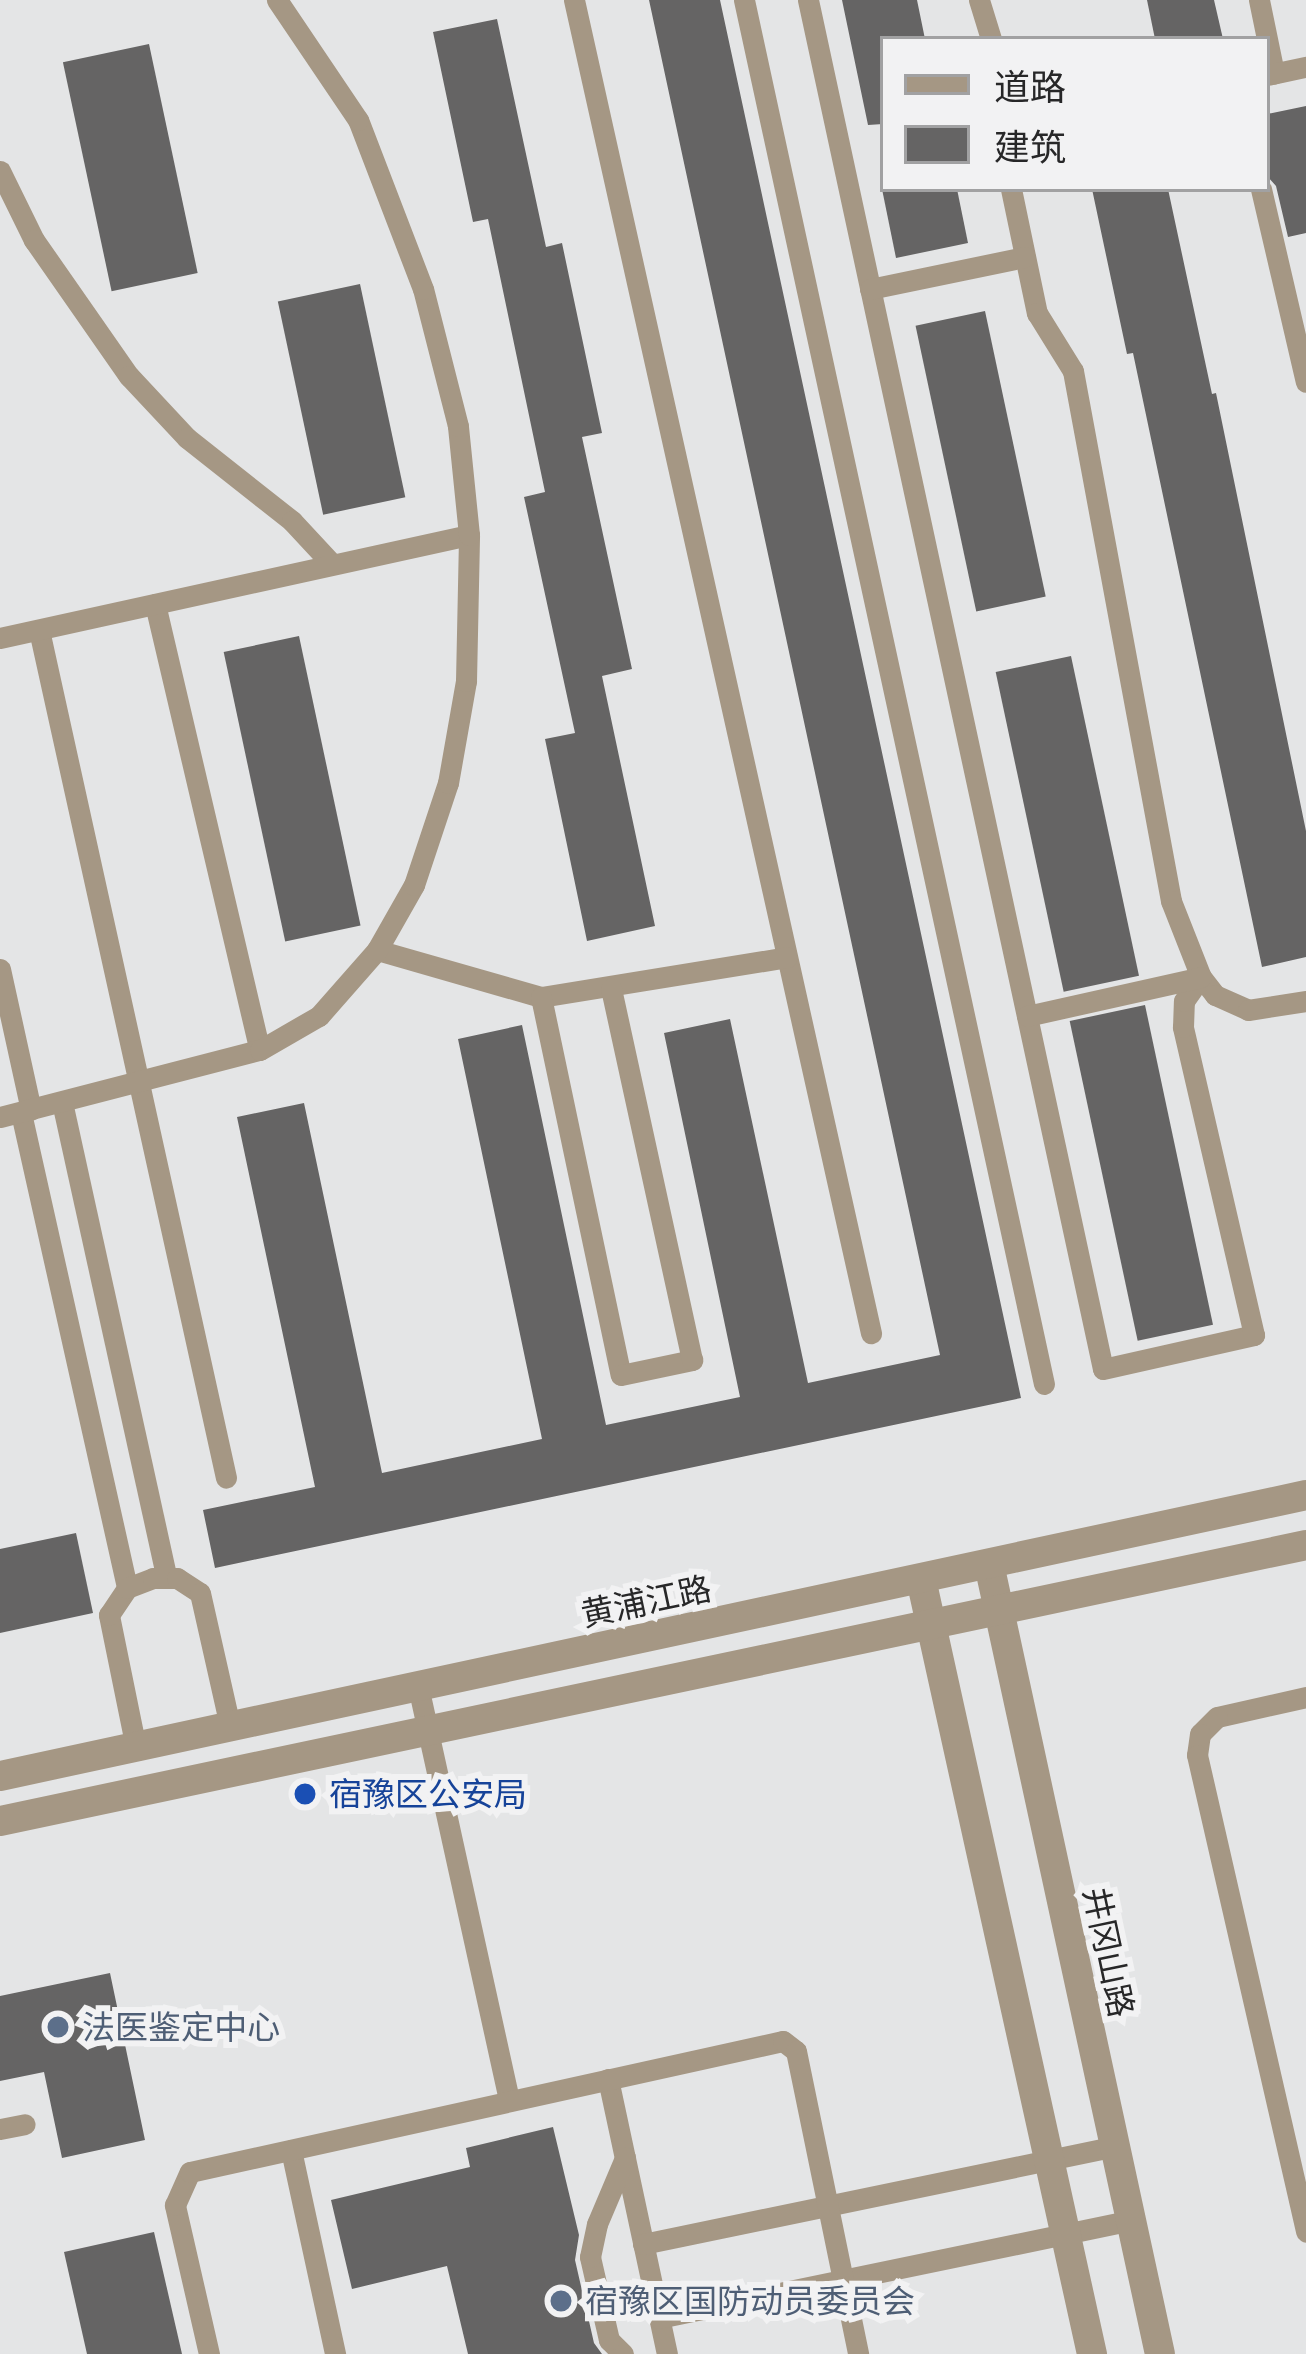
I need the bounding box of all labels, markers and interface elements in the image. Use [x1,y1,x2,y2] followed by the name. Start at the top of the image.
[880,36,1270,192] legend
[994,62,1066,111] text: 道路
[994,122,1066,171] text: 建筑
[577,1568,715,1634] street label: 黄浦江路
[329,1774,527,1814] place label: 宿豫区公安局
[292,1781,318,1807] marker: 宿豫区公安局
[1076,1883,1142,2021] street label: 井冈山路
[82,2007,280,2047] place label: 法医鉴定中心
[45,2014,71,2040] marker: 法医鉴定中心
[585,2281,915,2321] place label: 宿豫区国防动员委员会
[548,2288,574,2314] marker: 宿豫区国防动员委员会

